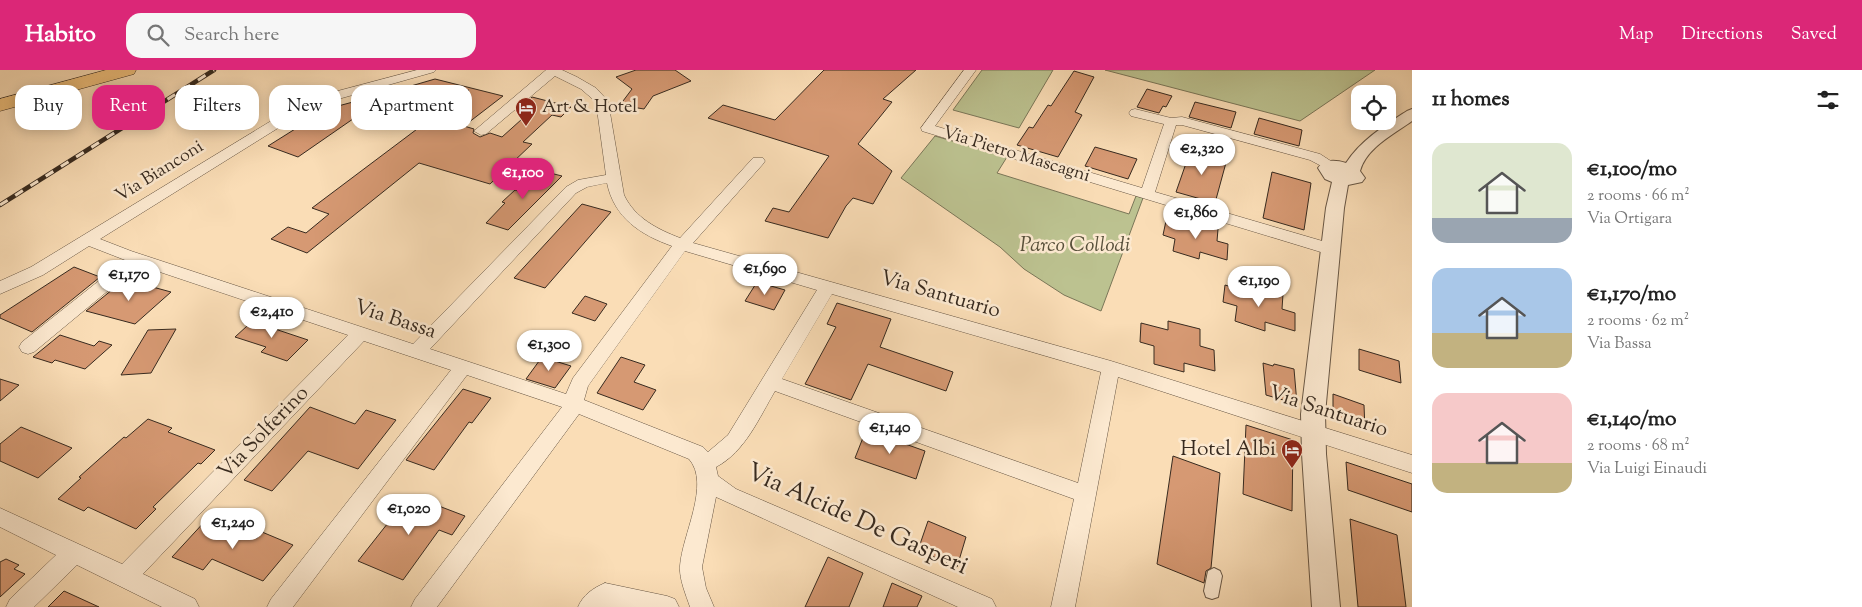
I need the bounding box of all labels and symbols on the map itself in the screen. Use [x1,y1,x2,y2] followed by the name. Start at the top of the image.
[542,95,637,121] place label: Art & Hotel
[514,96,538,127] hotel icon: Art & Hotel
[939,120,1093,190] street label: Via Pietro Mascagni
[1161,134,1243,176] pin: €2,320
[111,135,209,209] street label: Via Bianconi
[482,158,564,200] pin: €1,100
[1155,198,1237,240] pin: €1,860
[1020,231,1130,261] park label: Parco Collodi
[724,254,806,296] pin: €1,690
[88,260,170,302] pin: €1,170
[876,263,1004,327] street label: Via Santuario
[1218,266,1300,308] pin: €1,190
[350,293,440,347] street label: Via Bassa
[231,296,313,339] pin: €2,410
[508,330,590,372] pin: €1,300
[1264,379,1392,445] street label: Via Santuario
[212,380,316,486] street label: Via Solferino
[849,412,931,455] pin: €1,140
[1180,435,1276,465] place label: Hotel Albi
[1280,438,1304,469] hotel icon: Hotel Albi
[740,455,974,585] street label: Via Alcide De Gasperi
[368,494,450,536] pin: €1,020
[192,508,274,550] pin: €1,240

